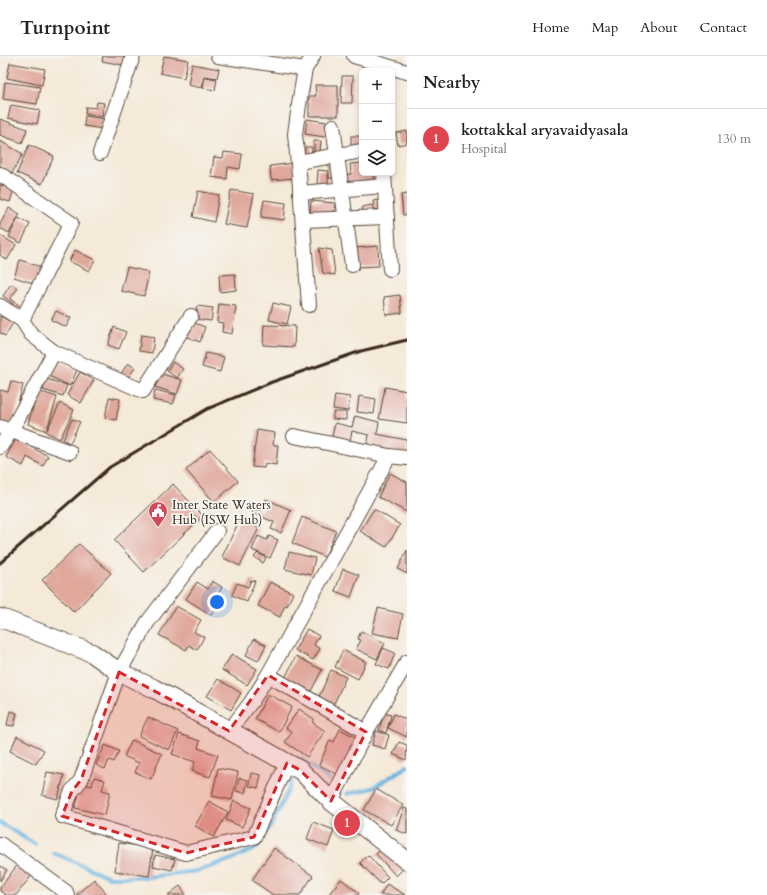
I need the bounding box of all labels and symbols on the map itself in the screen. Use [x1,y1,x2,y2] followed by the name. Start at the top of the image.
[172,496,271,529] place label: Inter State Waters Hub (ISW Hub)
[147,500,169,528] public building icon: Inter State Waters Hub (ISW Hub)
[207,592,227,612] your location
[334,808,360,838] pin: 1

